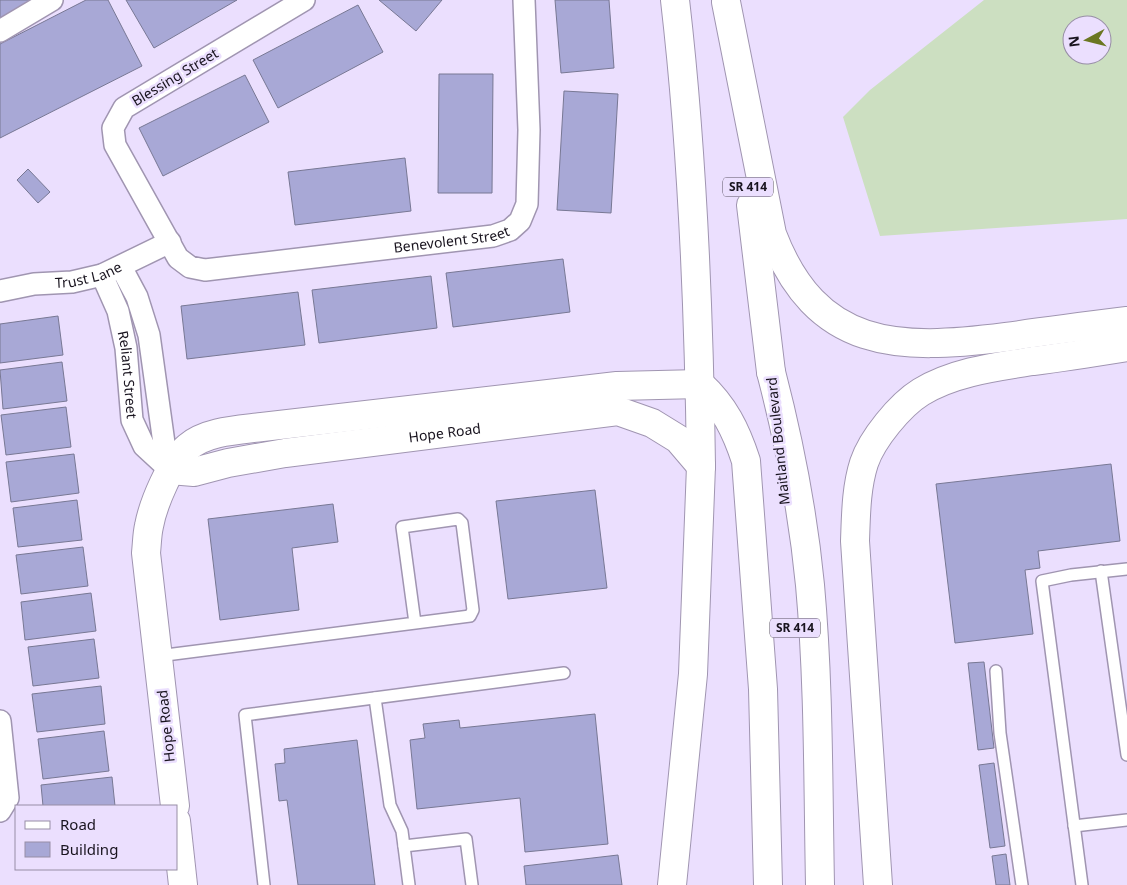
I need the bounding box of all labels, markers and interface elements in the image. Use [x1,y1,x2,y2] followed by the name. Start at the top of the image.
[1062,15,1112,65] north arrow
[1063,35,1084,48] text: N
[128,43,221,110] street label: Blessing Street
[723,178,773,196] road number: SR 414
[393,221,512,257] street label: Benevolent Street
[54,257,125,292] street label: Trust Lane
[114,329,142,419] street label: Reliant Street
[761,376,794,506] street label: Maitland Boulevard
[407,418,482,446] street label: Hope Road
[770,618,820,638] road number: SR 414
[152,689,179,763] street label: Hope Road
[15,805,178,870] legend
[60,814,96,834] text: Road
[60,839,118,859] text: Building

